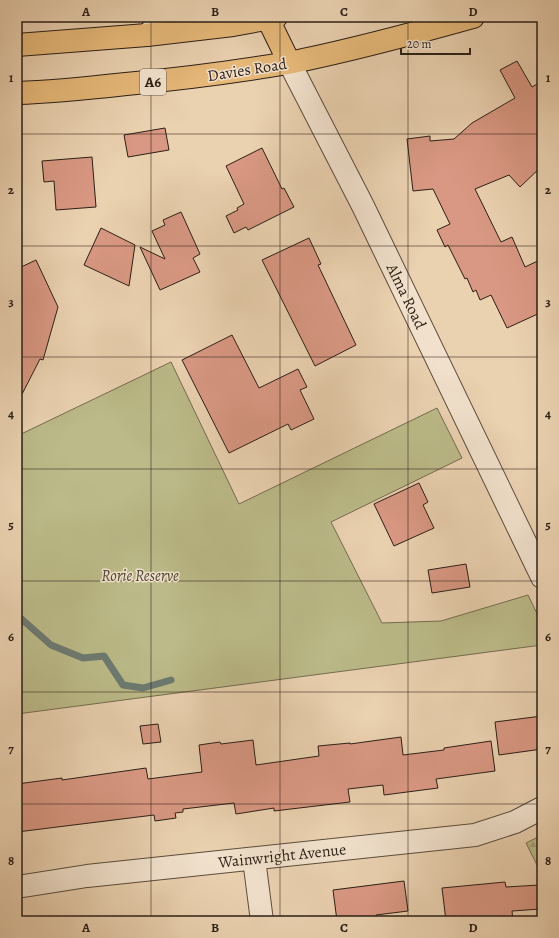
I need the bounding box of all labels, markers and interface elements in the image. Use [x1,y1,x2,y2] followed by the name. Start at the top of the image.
[81,3,91,20] text: A
[211,3,219,20] text: B
[340,3,348,20] text: C
[468,3,478,20] text: D
[401,30,470,56] scale bar
[407,36,431,52] text: 20 m
[206,53,289,87] street label: Davies Road
[9,69,14,86] text: 1
[140,69,166,95] road number: A6
[546,69,551,86] text: 1
[8,181,15,198] text: 2
[545,181,552,198] text: 2
[380,259,432,333] street label: Alma Road
[8,293,14,310] text: 3
[545,293,551,310] text: 3
[8,405,14,422] text: 4
[545,405,551,422] text: 4
[8,516,14,533] text: 5
[545,516,551,533] text: 5
[101,565,179,587] park label: Rorie Reserve
[8,628,14,645] text: 6
[545,628,551,645] text: 6
[8,740,14,757] text: 7
[545,740,551,757] text: 7
[216,838,347,874] street label: Wainwright Avenue
[8,852,14,869] text: 8
[545,852,551,869] text: 8
[81,919,91,936] text: A
[211,919,219,936] text: B
[340,919,348,936] text: C
[468,919,478,936] text: D

